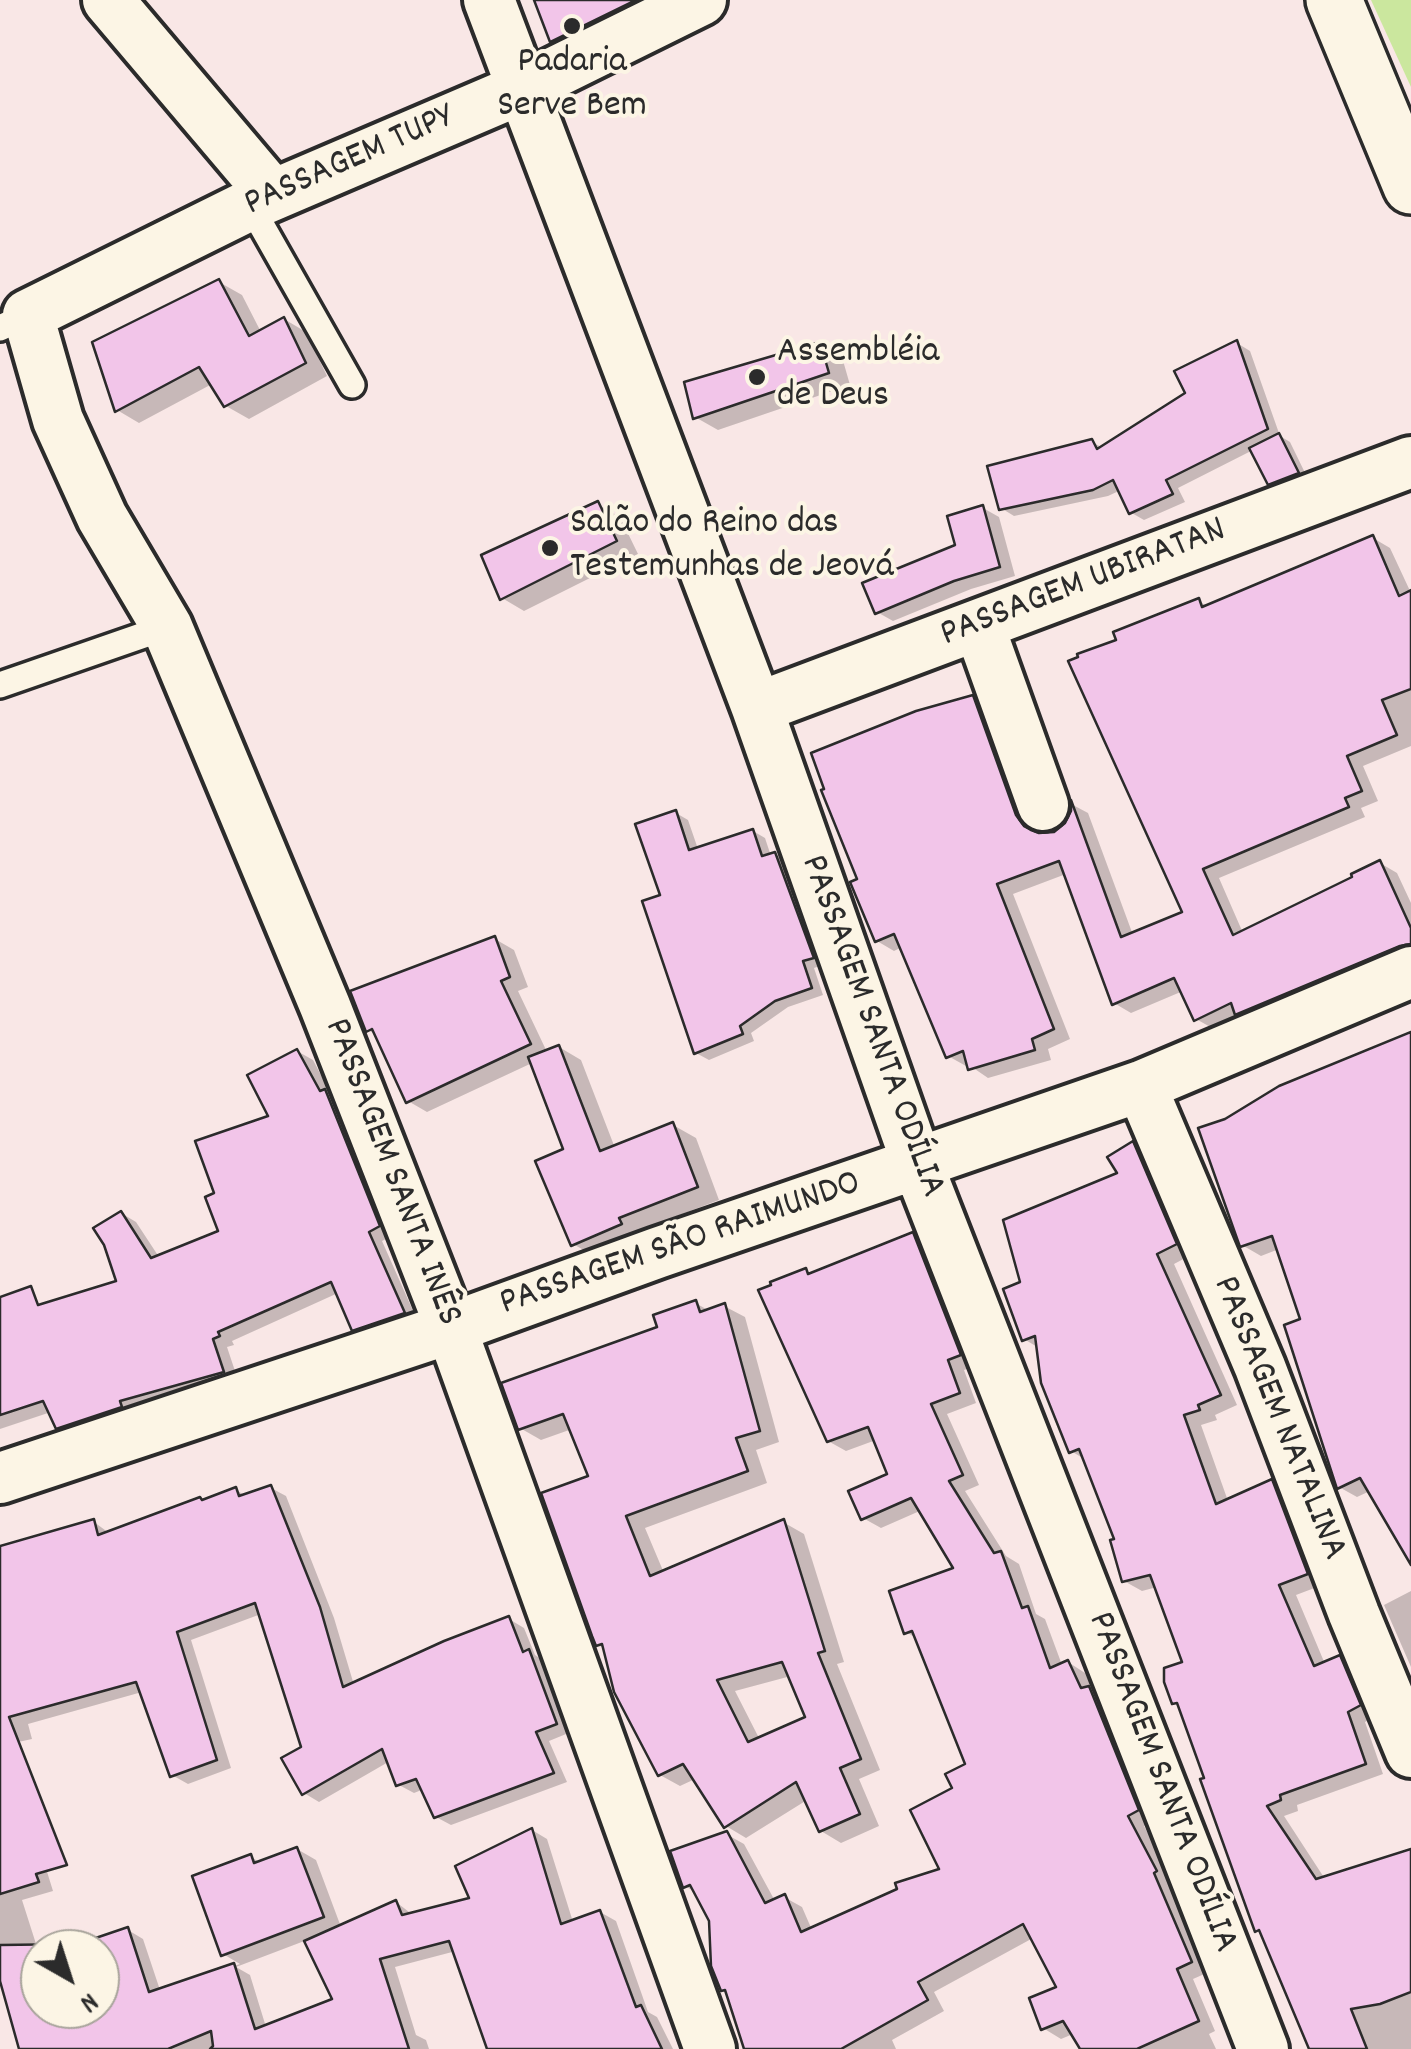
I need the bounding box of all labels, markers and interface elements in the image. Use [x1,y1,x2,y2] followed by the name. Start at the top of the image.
[561,15,583,37] marker: Padaria Serve Bem
[497,42,647,132] place label: Padaria Serve Bem
[238,97,462,229] street label: PASSAGEM TUPY
[777,332,939,422] place label: Assembléia de Deus
[746,366,768,388] marker: Assembléia de Deus
[570,503,894,592] place label: Salão do Reino das Testemunhas de Jeová
[935,510,1233,660] street label: PASSAGEM UBIRATAN
[539,537,561,559] marker: Salão do Reino das Testemunhas de Jeová
[787,850,953,1204] street label: PASSAGEM SANTA ODÍLIA
[310,1013,470,1333] street label: PASSAGEM SANTA INÊS
[495,1163,867,1329] street label: PASSAGEM SÃO RAIMUNDO
[1199,1270,1355,1568] street label: PASSAGEM NATALINA
[1074,1606,1246,1960] street label: PASSAGEM SANTA ODÍLIA
[20,1929,120,2029] north arrow
[70,1981,106,2021] text: N

